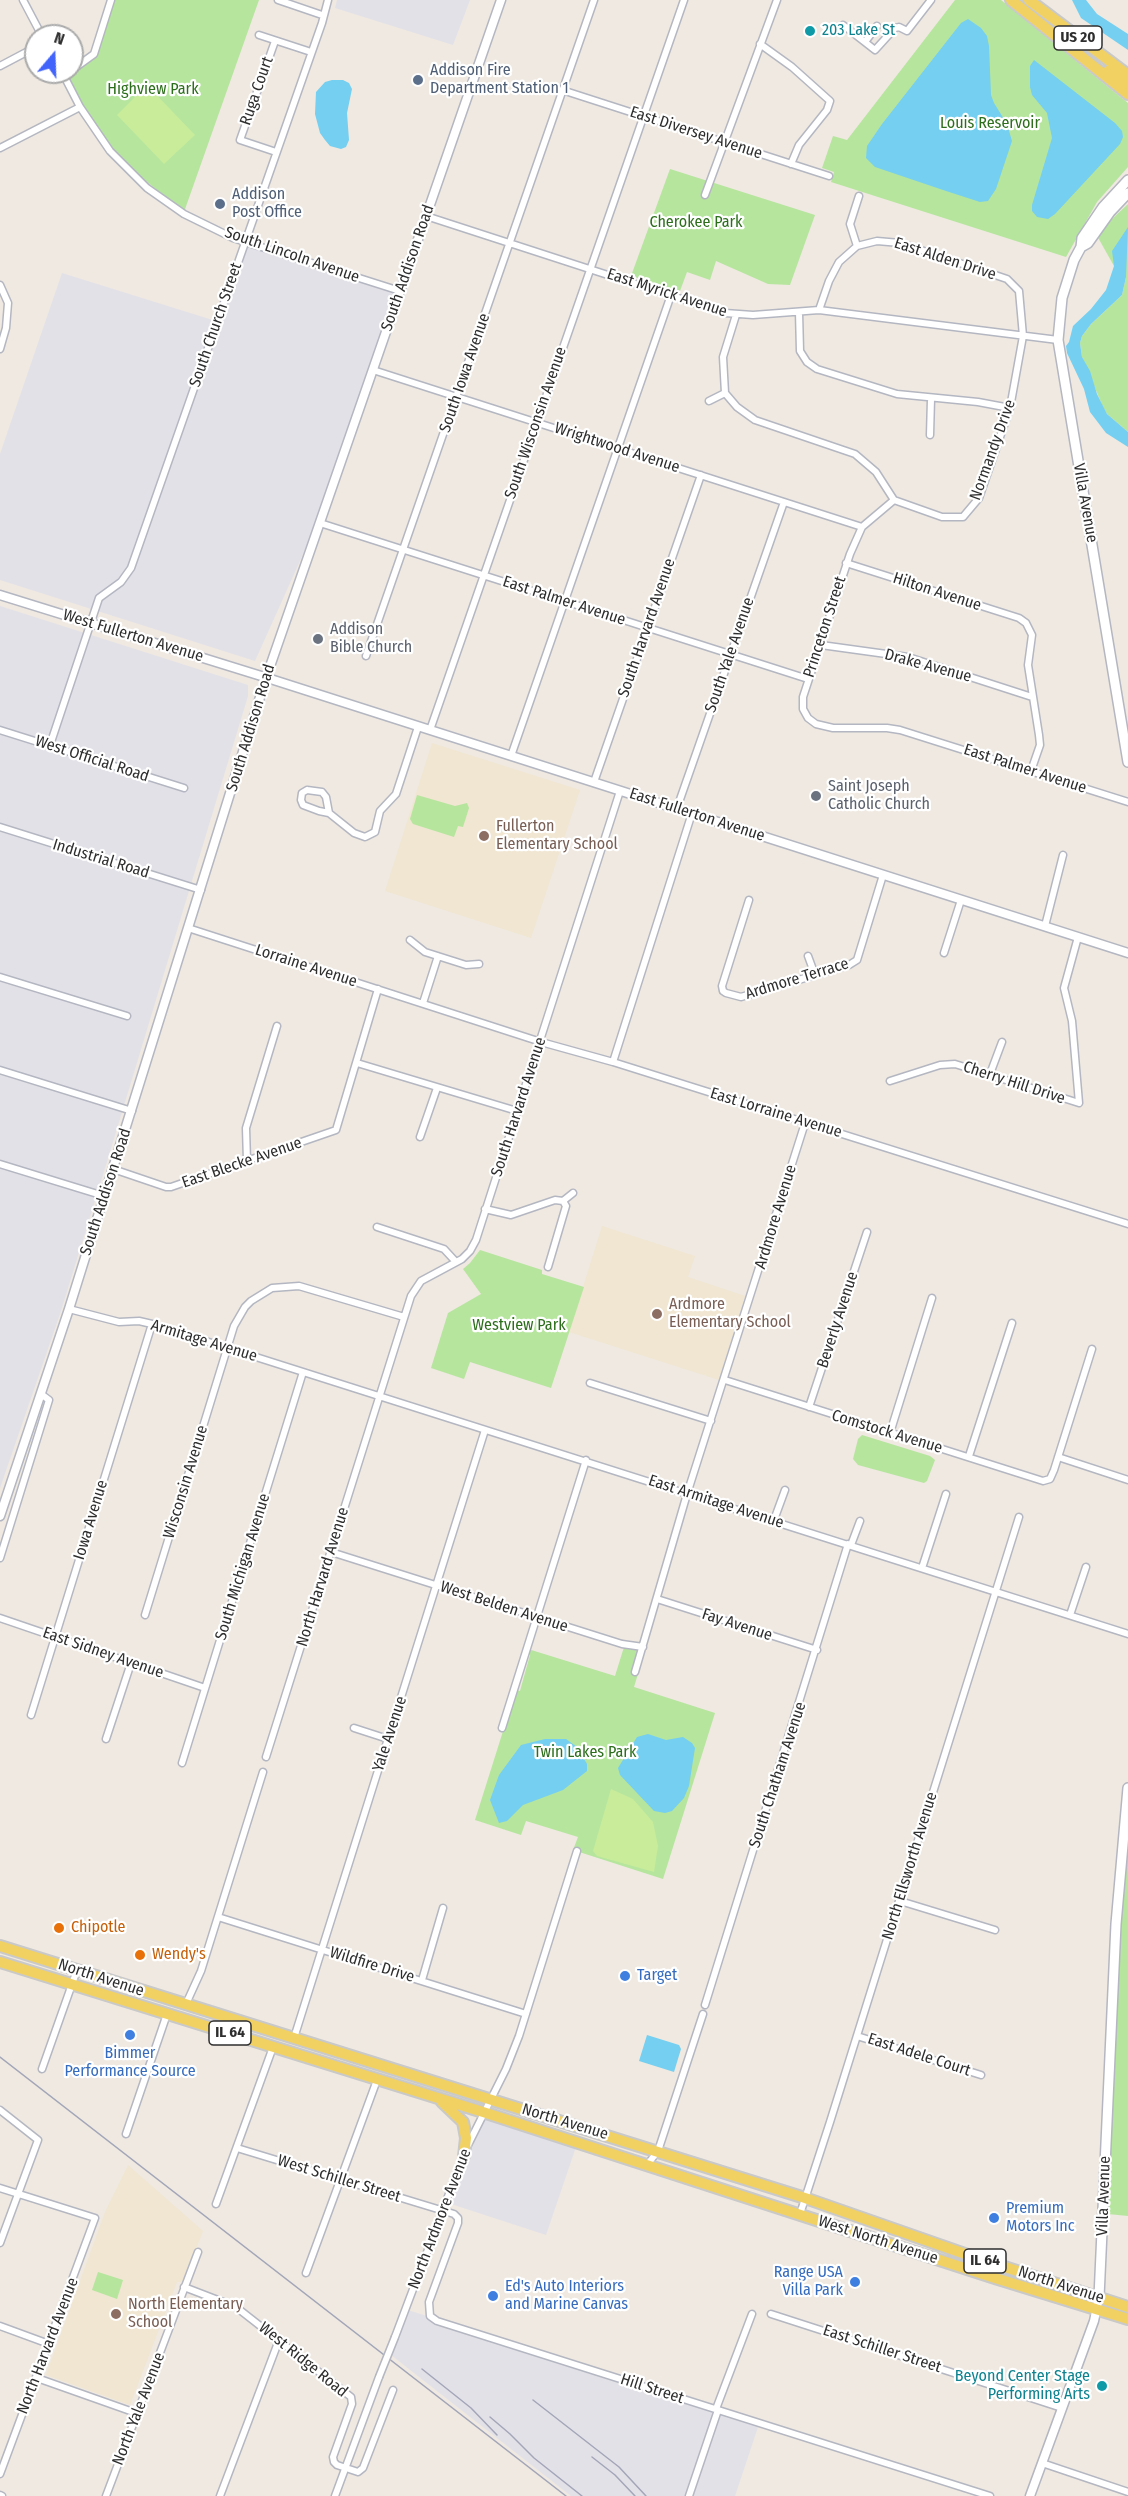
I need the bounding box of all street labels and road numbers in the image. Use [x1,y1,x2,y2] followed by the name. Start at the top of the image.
[1054,26,1102,50] road number: US 20
[236,54,278,128] street label: Ruga Court
[627,103,765,163] street label: East Diversey Avenue
[377,202,439,334] street label: South Addison Road
[222,223,362,287] street label: South Lincoln Avenue
[892,233,998,285] street label: East Alden Drive
[186,260,246,390] street label: South Church Street
[605,265,729,321] street label: East Myrick Avenue
[436,311,494,435] street label: South Iowa Avenue
[501,344,571,502] street label: South Wisconsin Avenue
[966,397,1020,503] street label: Normandy Drive
[552,419,682,477] street label: Wrightwood Avenue
[1069,462,1101,544] street label: Villa Avenue
[614,556,680,700] street label: South Harvard Avenue
[890,569,984,615] street label: Hilton Avenue
[500,572,628,630] street label: East Palmer Avenue
[800,574,850,680] street label: Princeton Street
[701,595,759,715] street label: South Yale Avenue
[60,605,206,667] street label: West Fullerton Avenue
[882,645,974,687] street label: Drake Avenue
[222,662,280,794] street label: South Addison Road
[33,732,151,786] street label: West Official Road
[961,740,1089,798] street label: East Palmer Avenue
[627,784,767,846] street label: East Fullerton Avenue
[50,835,152,883] street label: Industrial Road
[253,941,359,991] street label: Lorraine Avenue
[743,954,851,1004] street label: Ardmore Terrace
[487,1035,551,1179] street label: South Harvard Avenue
[961,1057,1067,1109] street label: Cherry Hill Drive
[708,1084,844,1142] street label: East Lorraine Avenue
[76,1126,136,1258] street label: South Addison Road
[180,1133,304,1193] street label: East Blecke Avenue
[751,1163,801,1271] street label: Ardmore Avenue
[813,1269,863,1371] street label: Beverly Avenue
[149,1316,259,1366] street label: Armitage Avenue
[829,1406,945,1458] street label: Comstock Avenue
[160,1423,212,1541] street label: Wisconsin Avenue
[646,1471,786,1533] street label: East Armitage Avenue
[70,1478,112,1562] street label: Iowa Avenue
[212,1491,274,1643] street label: South Michigan Avenue
[293,1505,353,1649] street label: North Harvard Avenue
[438,1577,570,1637] street label: West Belden Avenue
[699,1605,775,1645] street label: Fay Avenue
[40,1623,166,1683] street label: East Sidney Avenue
[369,1694,411,1774] street label: Yale Avenue
[745,1700,811,1850] street label: South Chatham Avenue
[878,1790,942,1942] street label: North Ellsworth Avenue
[327,1943,417,1987] street label: Wildfire Drive
[56,1955,146,2001] street label: North Avenue
[209,2021,251,2045] road number: IL 64
[865,2029,973,2081] street label: East Adele Court
[520,2100,610,2144] street label: North Avenue
[404,2146,476,2292] street label: North Ardmore Avenue
[275,2151,403,2207] street label: West Schiller Street
[1093,2156,1115,2236] street label: Villa Avenue
[816,2212,940,2268] street label: West North Avenue
[964,2249,1006,2273] road number: IL 64
[1016,2262,1106,2308] street label: North Avenue
[13,2275,83,2417] street label: North Harvard Avenue
[255,2318,351,2402] street label: West Ridge Road
[821,2321,943,2377] street label: East Schiller Street
[109,2350,169,2468] street label: North Yale Avenue
[618,2370,686,2408] street label: Hill Street

